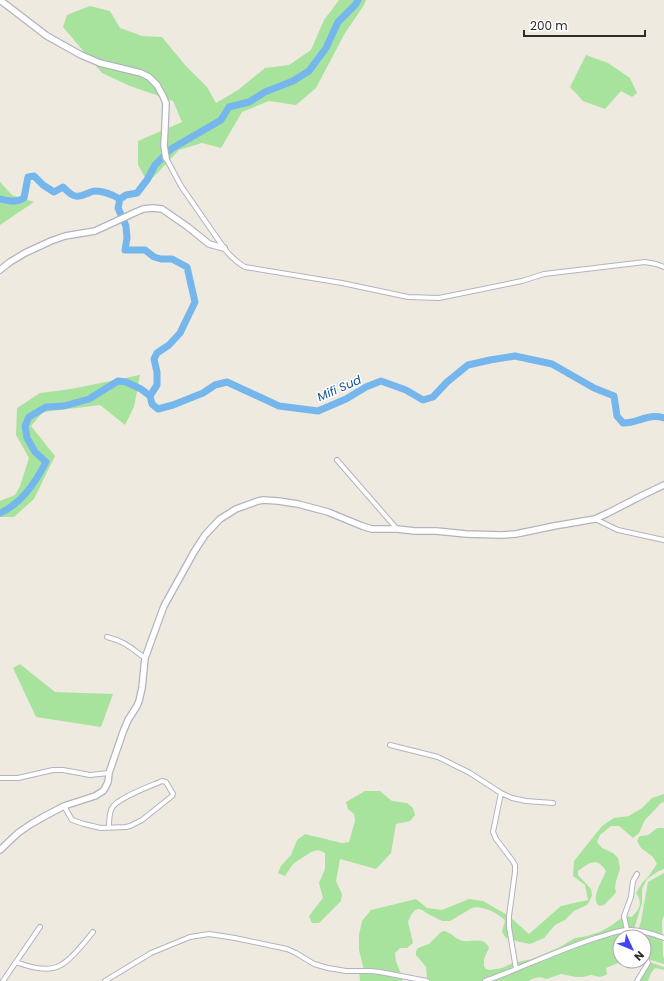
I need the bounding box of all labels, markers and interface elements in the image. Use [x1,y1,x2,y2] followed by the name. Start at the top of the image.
[524,12,645,38] scale bar
[530,17,568,34] text: 200 m
[314,370,365,405] water label: Mifi Sud
[612,929,652,969] north arrow
[631,947,648,964] text: N

